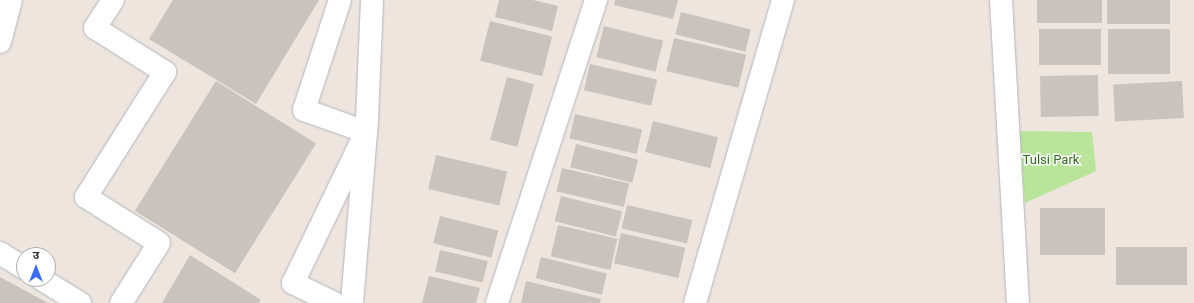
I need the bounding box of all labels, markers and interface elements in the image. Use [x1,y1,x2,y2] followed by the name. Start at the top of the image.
[1023,152,1079,168] park label: Tulsi Park
[16,247,56,287] north arrow
[33,249,39,262] text: उ

